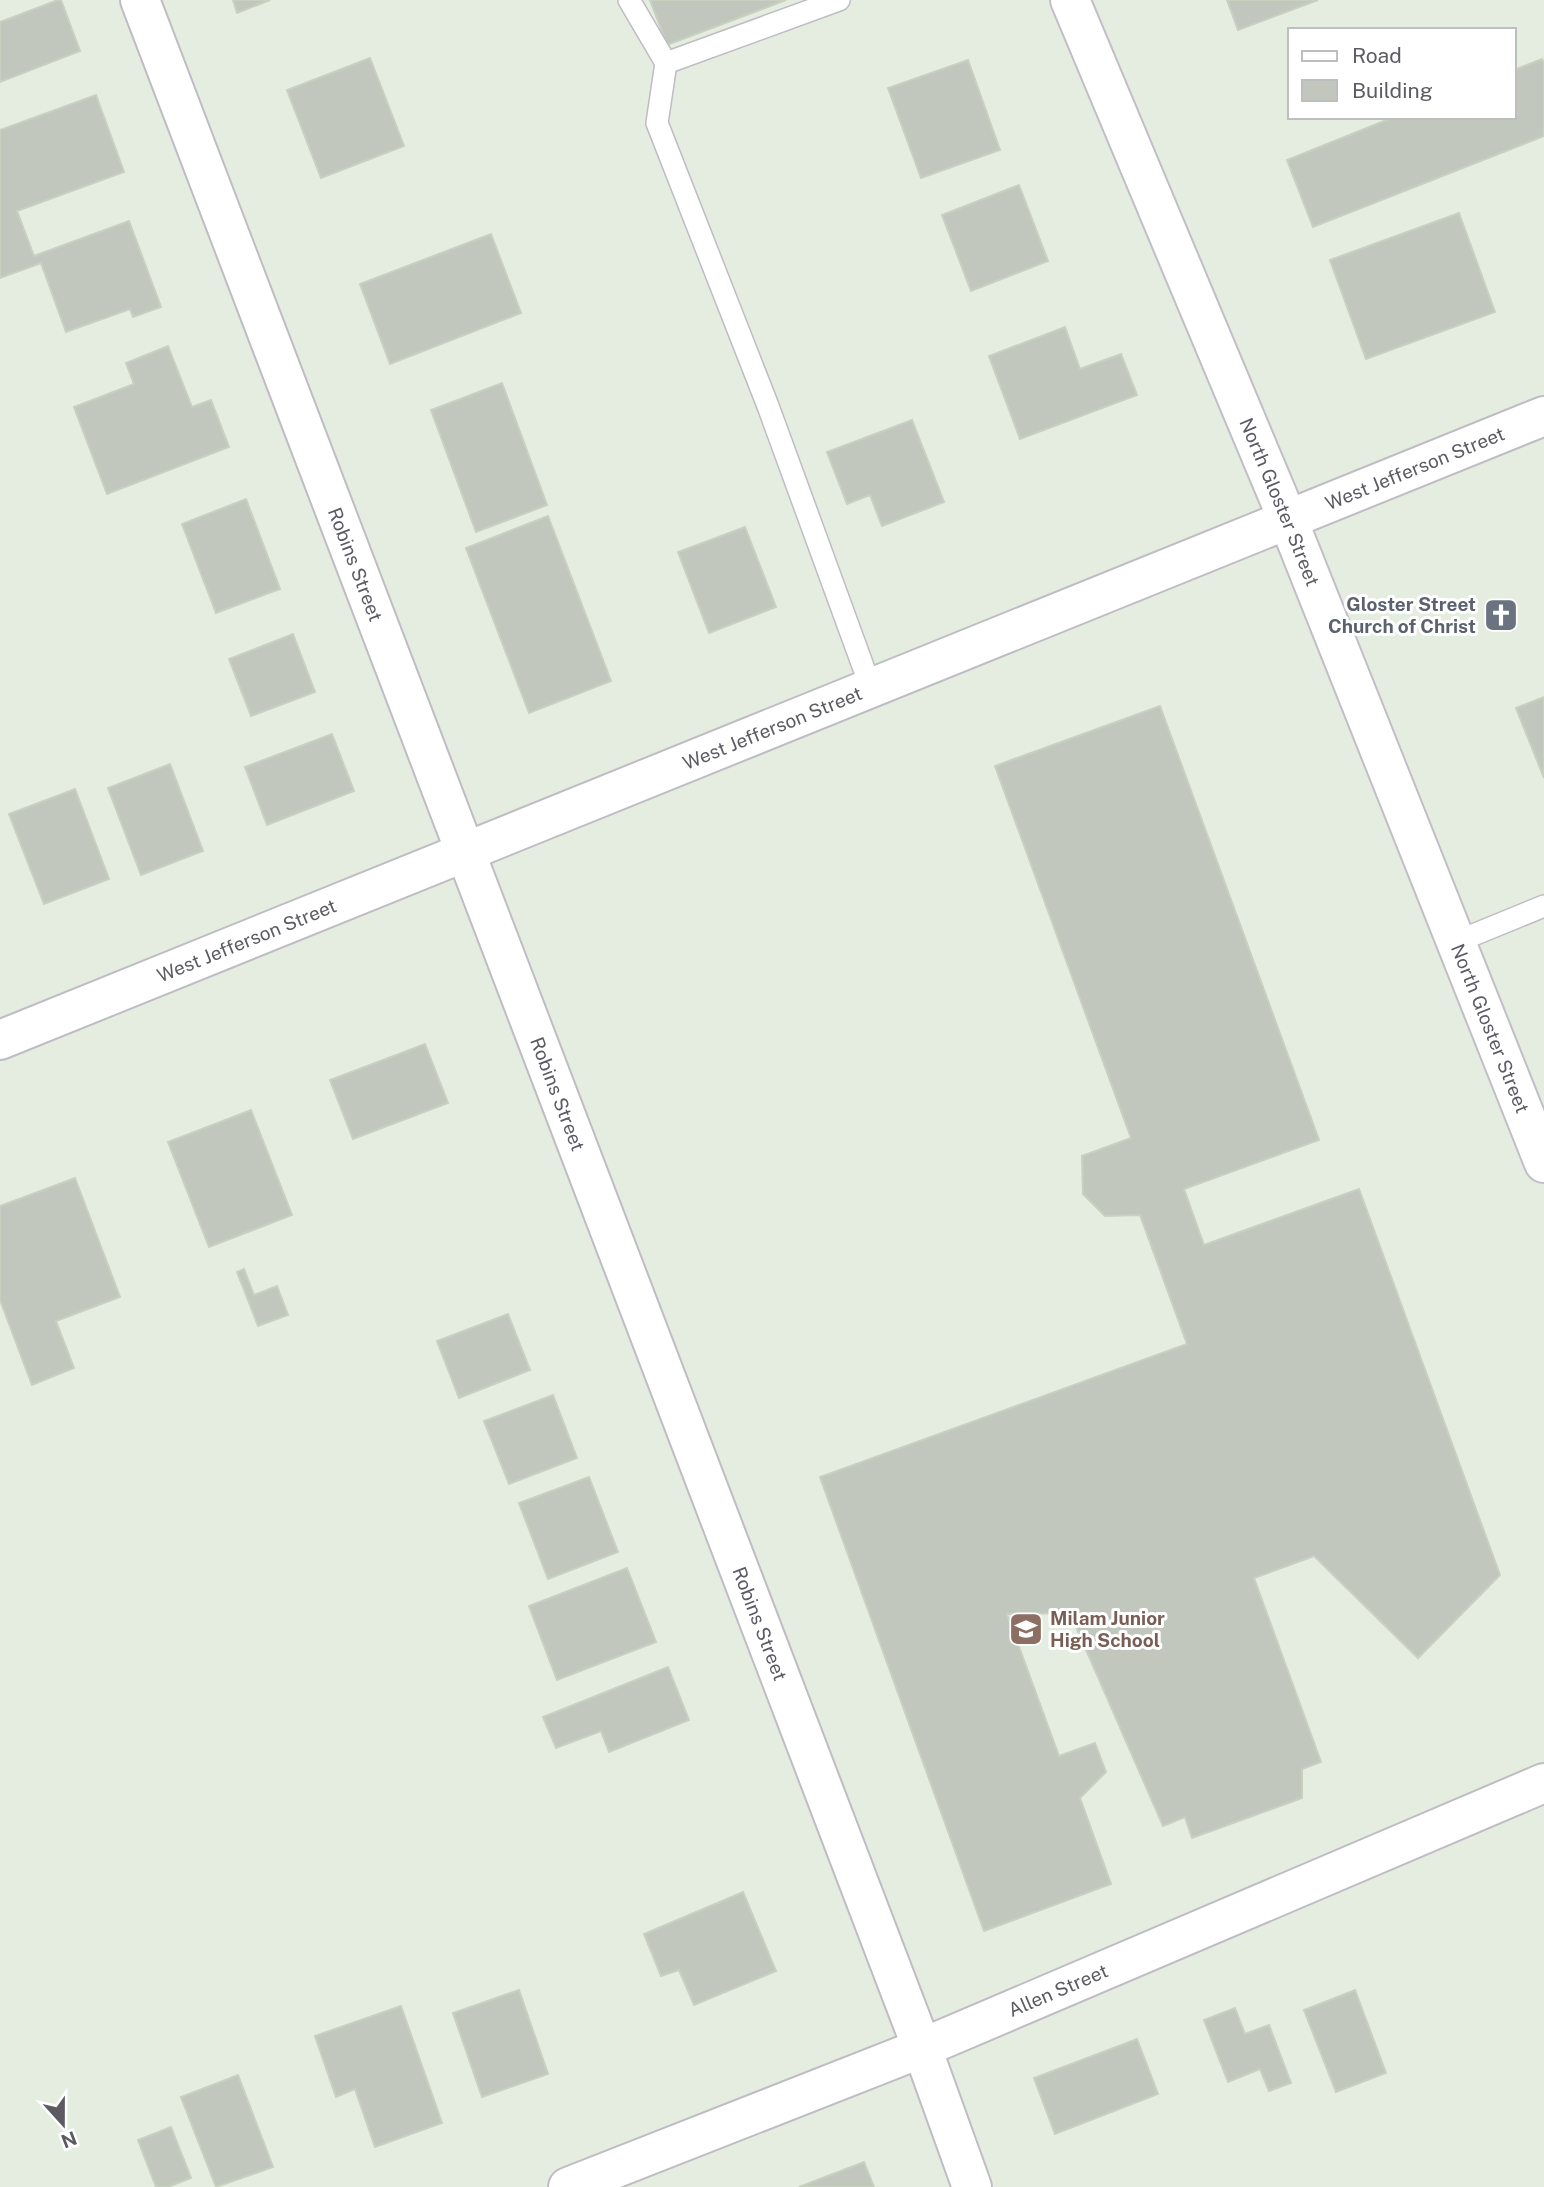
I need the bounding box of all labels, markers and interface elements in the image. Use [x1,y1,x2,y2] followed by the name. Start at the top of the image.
[1288,28,1516,119] legend
[1352,43,1402,68] text: Road
[1352,78,1433,103] text: Building
[1235,414,1324,589] street label: North Gloster Street
[1322,422,1508,514] street label: West Jefferson Street
[324,504,387,624] street label: Robins Street
[1328,593,1476,637] place label: Gloster Street Church of Christ
[1482,596,1520,634] church icon: Gloster Street Church of Christ
[680,682,865,774] street label: West Jefferson Street
[154,894,339,986] street label: West Jefferson Street
[1447,941,1534,1116] street label: North Gloster Street
[526,1034,589,1154] street label: Robins Street
[728,1564,792,1684] street label: Robins Street
[1050,1607,1165,1651] place label: Milam Junior High School
[1007,1610,1045,1648] school or university icon: Milam Junior High School
[1005,1959,1111,2021] street label: Allen Street
[28,2089,98,2159] north arrow
[58,2127,80,2153] text: N

